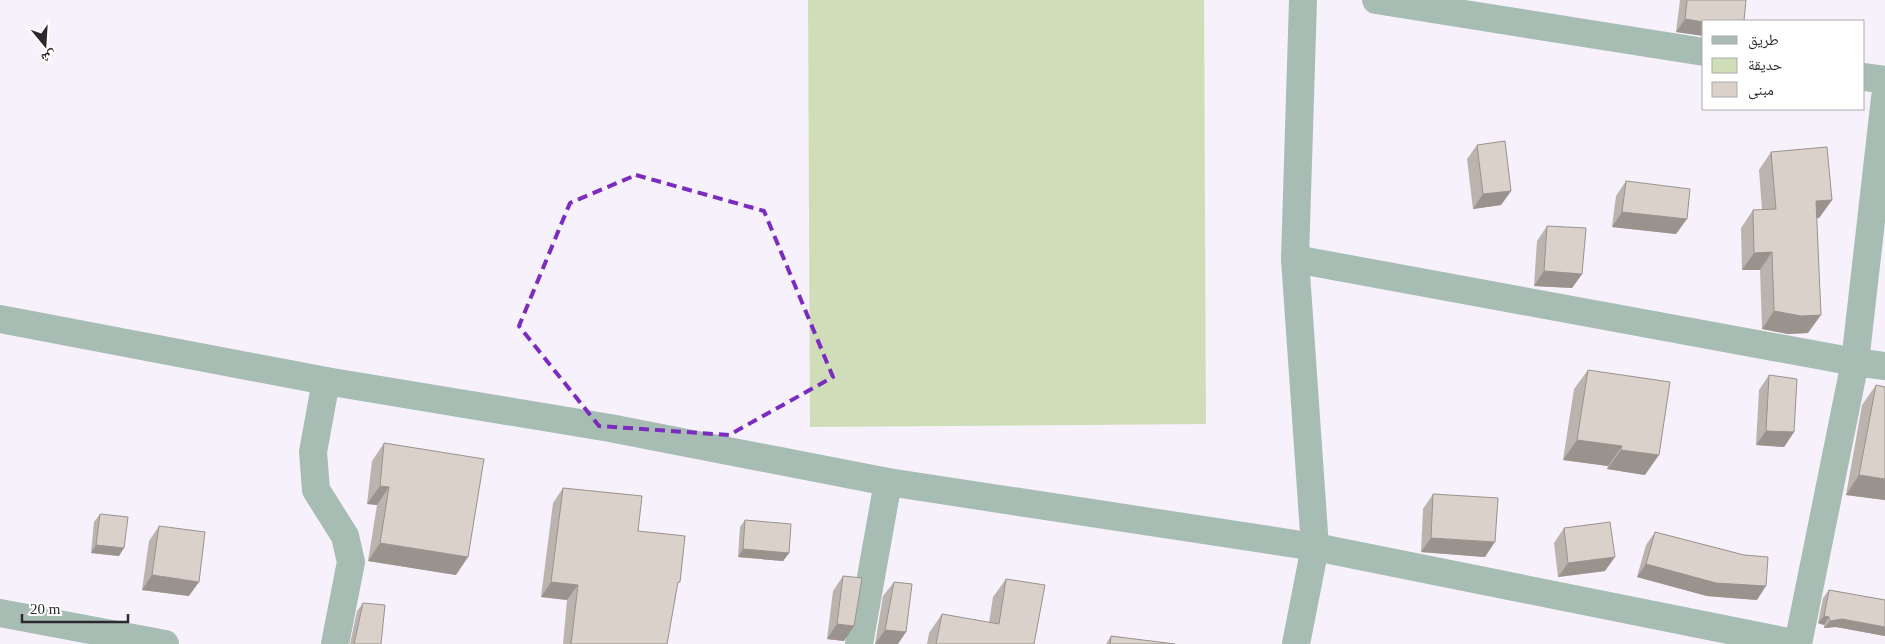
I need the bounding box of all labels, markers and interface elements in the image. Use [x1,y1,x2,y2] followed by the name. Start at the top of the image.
[20,20,70,70] north arrow
[1702,20,1865,110] legend
[1748,32,1779,50] text: طريق
[39,47,58,66] text: ش
[1748,57,1783,73] text: حديقة
[1748,82,1774,100] text: مبنى
[22,592,129,624] scale bar
[30,601,61,617] text: 20 m

